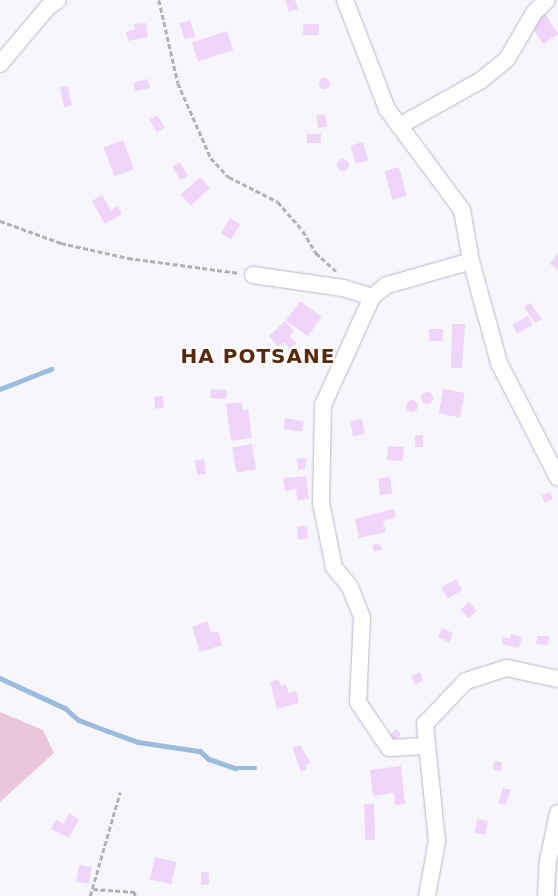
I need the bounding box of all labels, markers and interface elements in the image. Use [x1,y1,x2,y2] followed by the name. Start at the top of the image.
[179,344,337,368] district label: HA POTSANE

